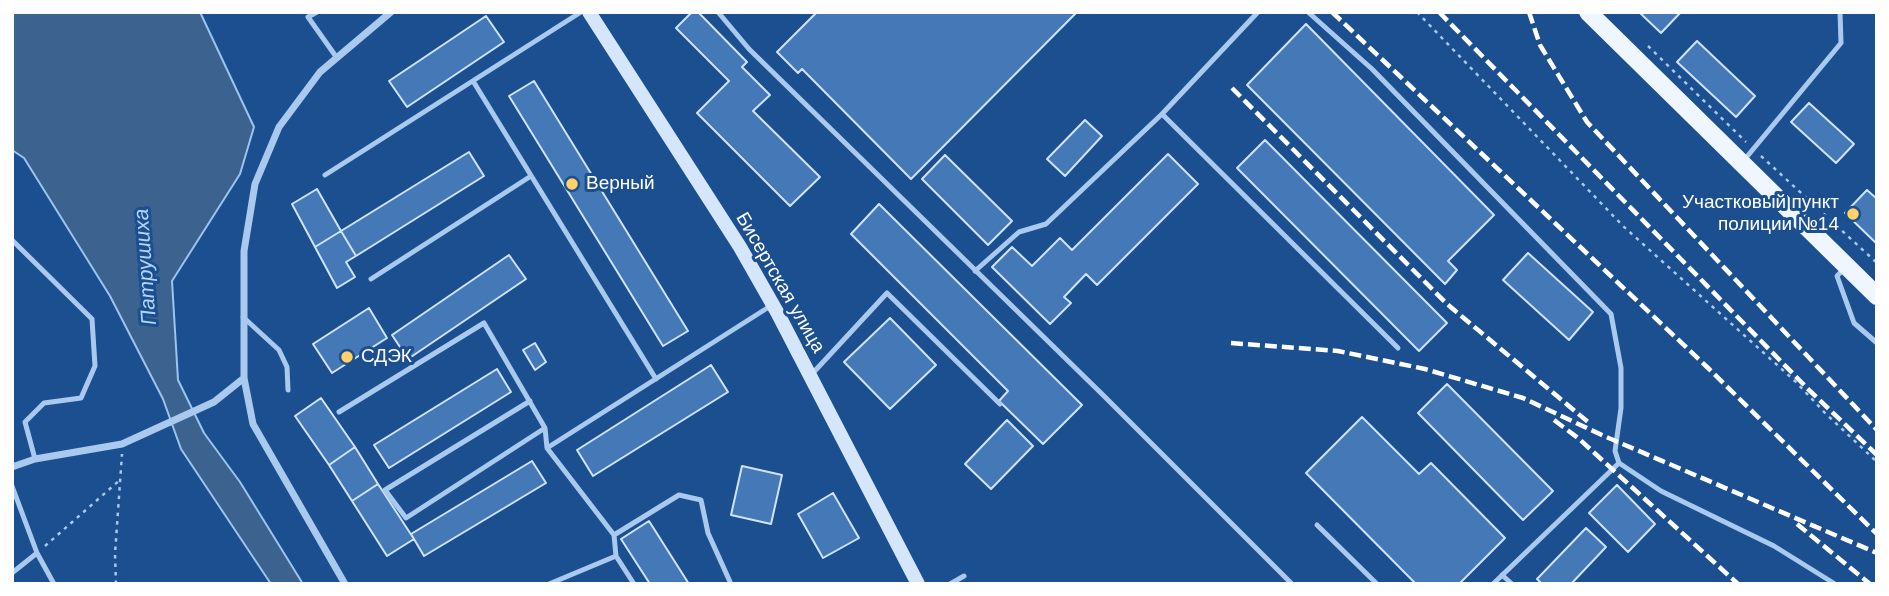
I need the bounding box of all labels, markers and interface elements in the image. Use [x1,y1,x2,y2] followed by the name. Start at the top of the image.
[586,173,655,195] place label: Верный
[564,176,580,192] marker: Верный
[1682,192,1839,236] place label: Участковый пункт полиции №14
[1845,206,1861,222] marker: Участковый пункт полиции №14
[129,208,163,326] water label: Патрушиха
[731,209,829,357] street label: Бисертская улица
[361,346,412,368] place label: СДЭК
[339,349,355,365] marker: СДЭК

